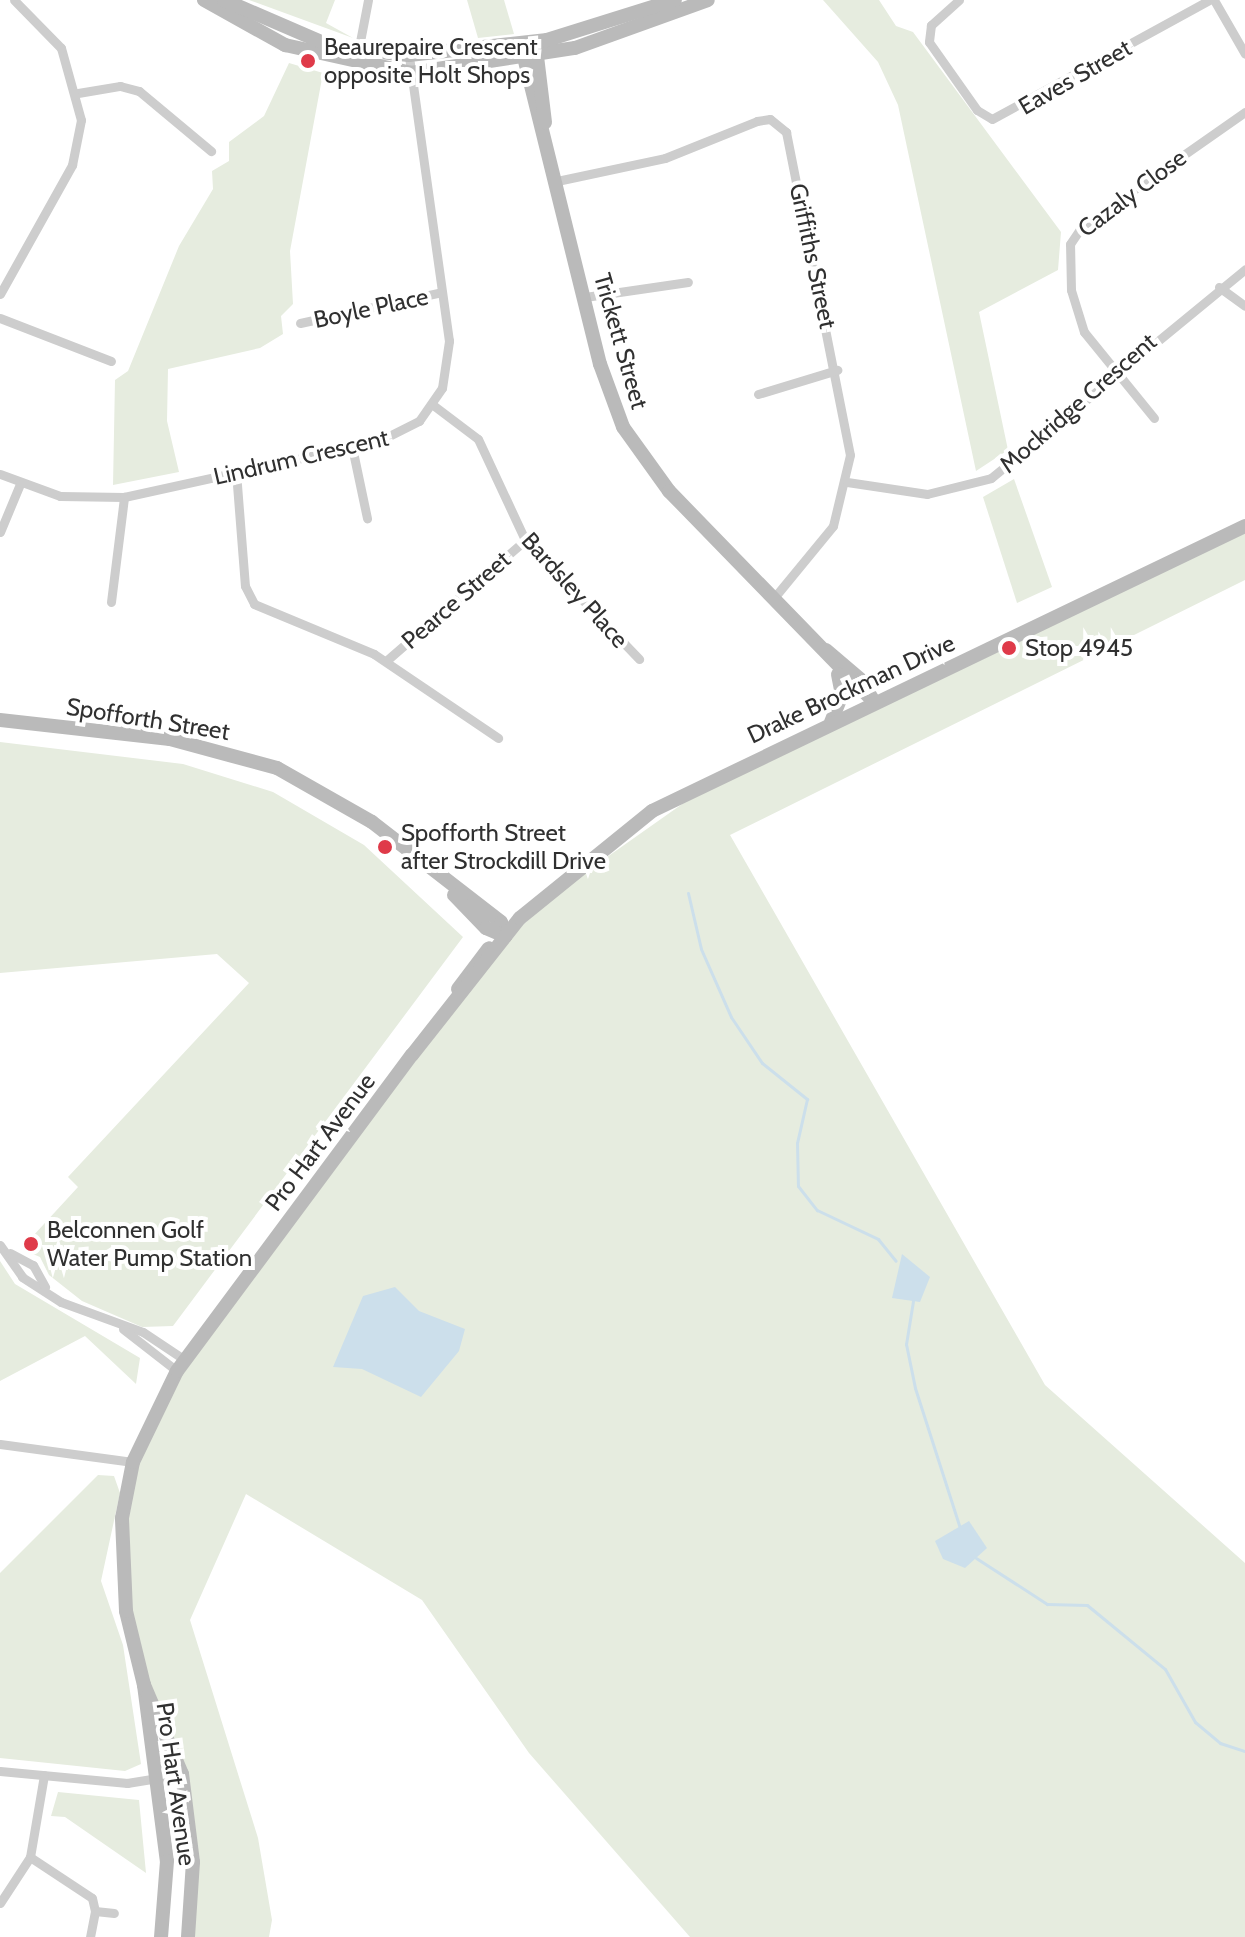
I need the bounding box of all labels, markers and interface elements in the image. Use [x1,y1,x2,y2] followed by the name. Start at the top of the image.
[324,33,538,89] place label: Beaurepaire Crescent opposite Holt Shops
[1014,33,1136,121] street label: Eaves Street
[299,52,317,70] marker: Beaurepaire Crescent opposite Holt Shops
[1072,143,1192,243] street label: Cazaly Close
[784,181,842,331] street label: Griffiths Street
[588,270,654,412] street label: Trickett Street
[311,282,431,334] street label: Boyle Place
[994,327,1162,479] street label: Mockridge Crescent
[211,423,391,491] street label: Lindrum Crescent
[516,526,634,654] street label: Bardsley Place
[396,545,516,655] street label: Pearce Street
[743,628,959,750] street label: Drake Brockman Drive
[1025,634,1133,662] place label: Stop 4945
[1000,639,1018,657] marker: Stop 4945
[64,692,232,746] street label: Spofforth Street
[401,819,606,875] place label: Spofforth Street after Strockdill Drive
[376,838,394,856] marker: Spofforth Street after Strockdill Drive
[259,1068,381,1216] street label: Pro Hart Avenue
[47,1216,252,1272] place label: Belconnen Golf Water Pump Station
[22,1235,40,1253] marker: Belconnen Golf Water Pump Station
[150,1700,202,1868] street label: Pro Hart Avenue

